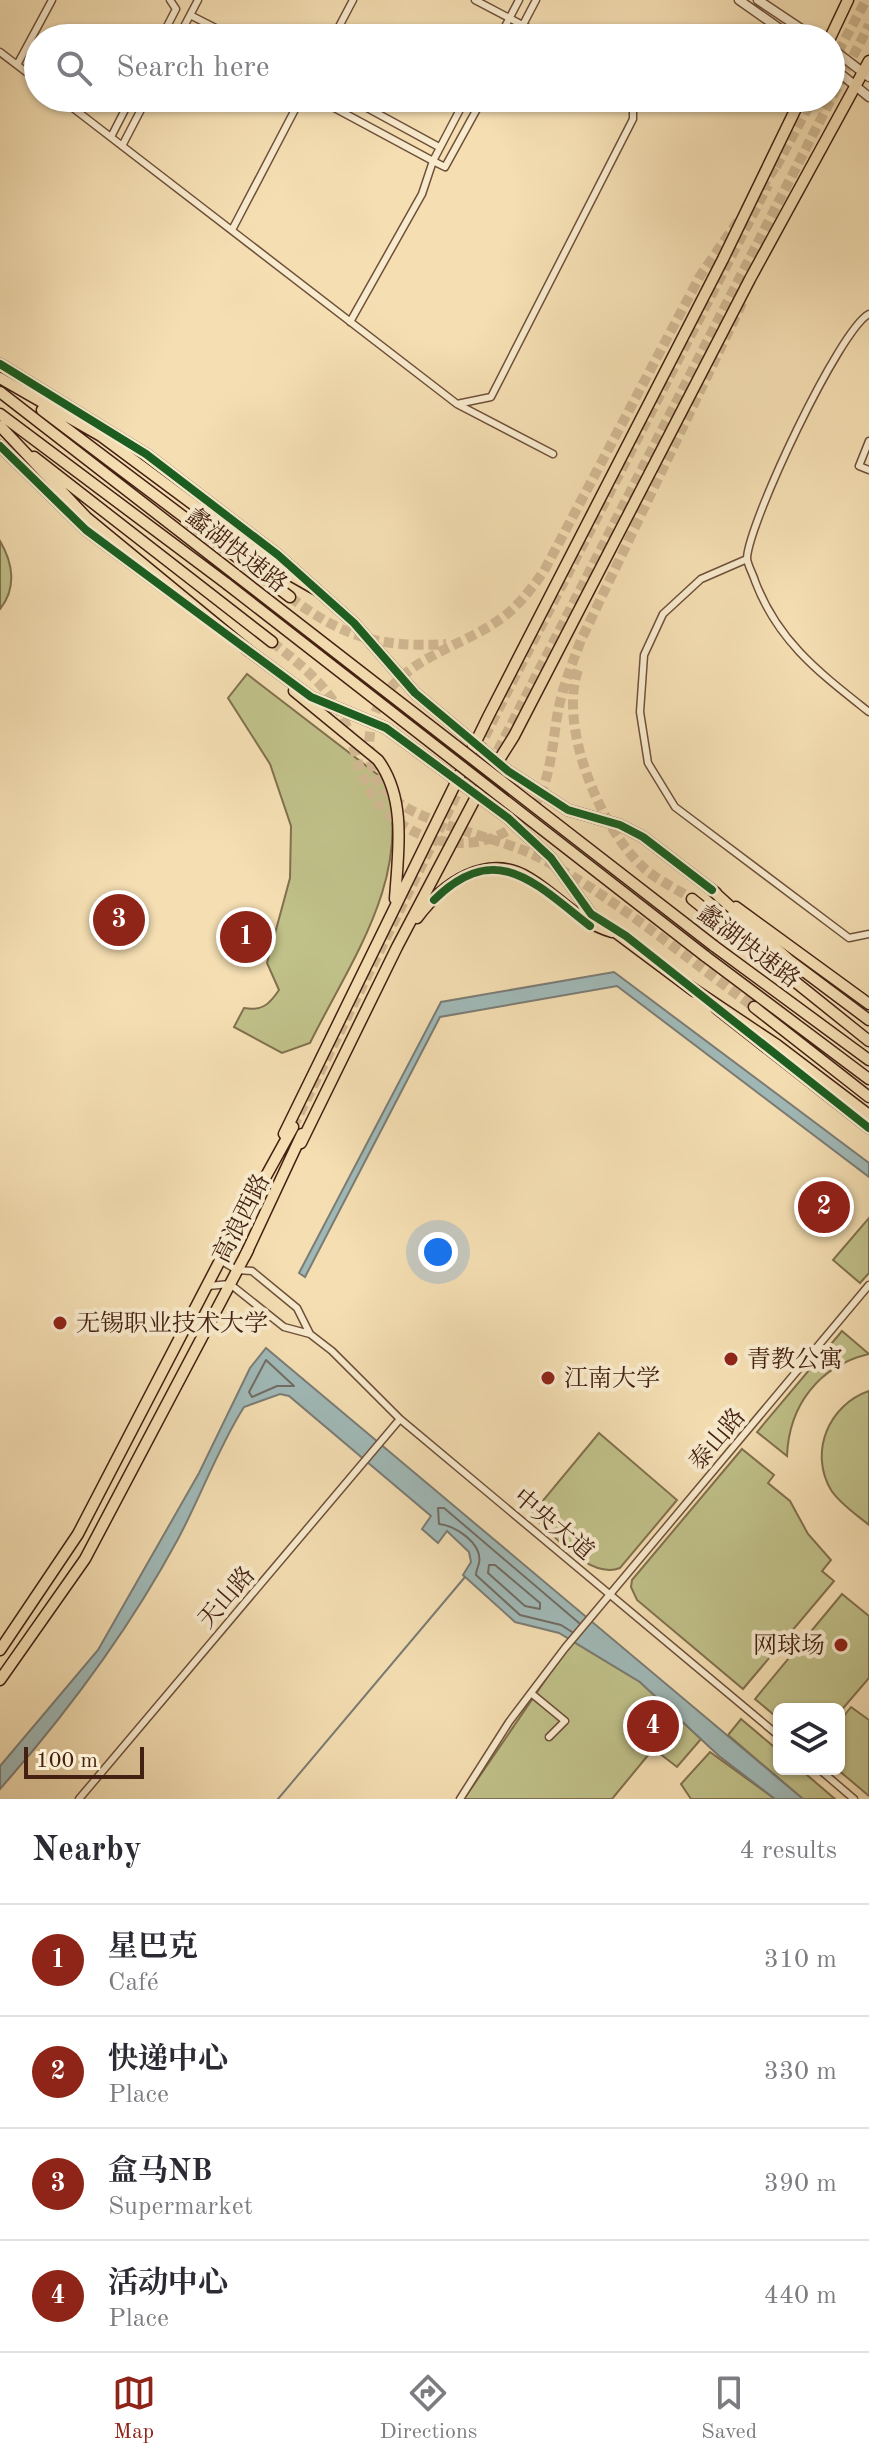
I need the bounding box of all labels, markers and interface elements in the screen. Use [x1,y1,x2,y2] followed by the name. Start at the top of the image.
[24,24,845,112] search box
[52,46,96,90] icon: search
[116,53,270,83] text: Search here
[181,503,292,598] street label: 蠡湖快速路
[93,890,145,950] pin: 3
[693,900,805,993] street label: 蠡湖快速路
[220,907,272,967] pin: 1
[208,1169,275,1267] street label: 高浪西路
[798,1177,850,1237] pin: 2
[418,1232,458,1272] your location
[76,1310,268,1337] place label: 无锡职业技术大学
[51,1314,69,1332] marker: 无锡职业技术大学
[747,1346,843,1373] place label: 青教公寓
[722,1350,740,1368] marker: 青教公寓
[564,1365,660,1392] place label: 江南大学
[539,1369,557,1387] marker: 江南大学
[684,1403,751,1476] street label: 泰山路
[508,1483,599,1566] street label: 中央大道
[193,1561,260,1633] street label: 天山路
[753,1632,825,1659] place label: 网球场
[832,1636,850,1654] marker: 网球场
[627,1696,679,1756] pin: 4
[773,1703,845,1775] map controls
[773,1703,845,1775] button: layers
[24,1743,144,1779] scale bar
[36,1750,98,1772] text: 100 m
[32,1834,142,1868] text: Nearby
[739,1838,837,1864] text: 4 results
[108,1933,198,1963] text: 星巴克
[50,1947,66,1973] text: 1
[764,1947,837,1973] text: 310 m
[108,1970,159,1996] text: Café
[108,2045,228,2075] text: 快递中心
[50,2059,66,2085] text: 2
[764,2059,837,2085] text: 330 m
[108,2082,169,2108] text: Place
[108,2157,212,2187] text: 盒马NB
[50,2171,66,2197] text: 3
[764,2171,837,2197] text: 390 m
[108,2194,253,2220] text: Supermarket
[108,2269,228,2299] text: 活动中心
[50,2283,66,2309] text: 4
[764,2283,837,2309] text: 440 m
[108,2306,169,2332] text: Place
[112,2371,156,2446] tab: Map
[380,2371,477,2446] tab: Directions
[701,2371,757,2446] tab: Saved

